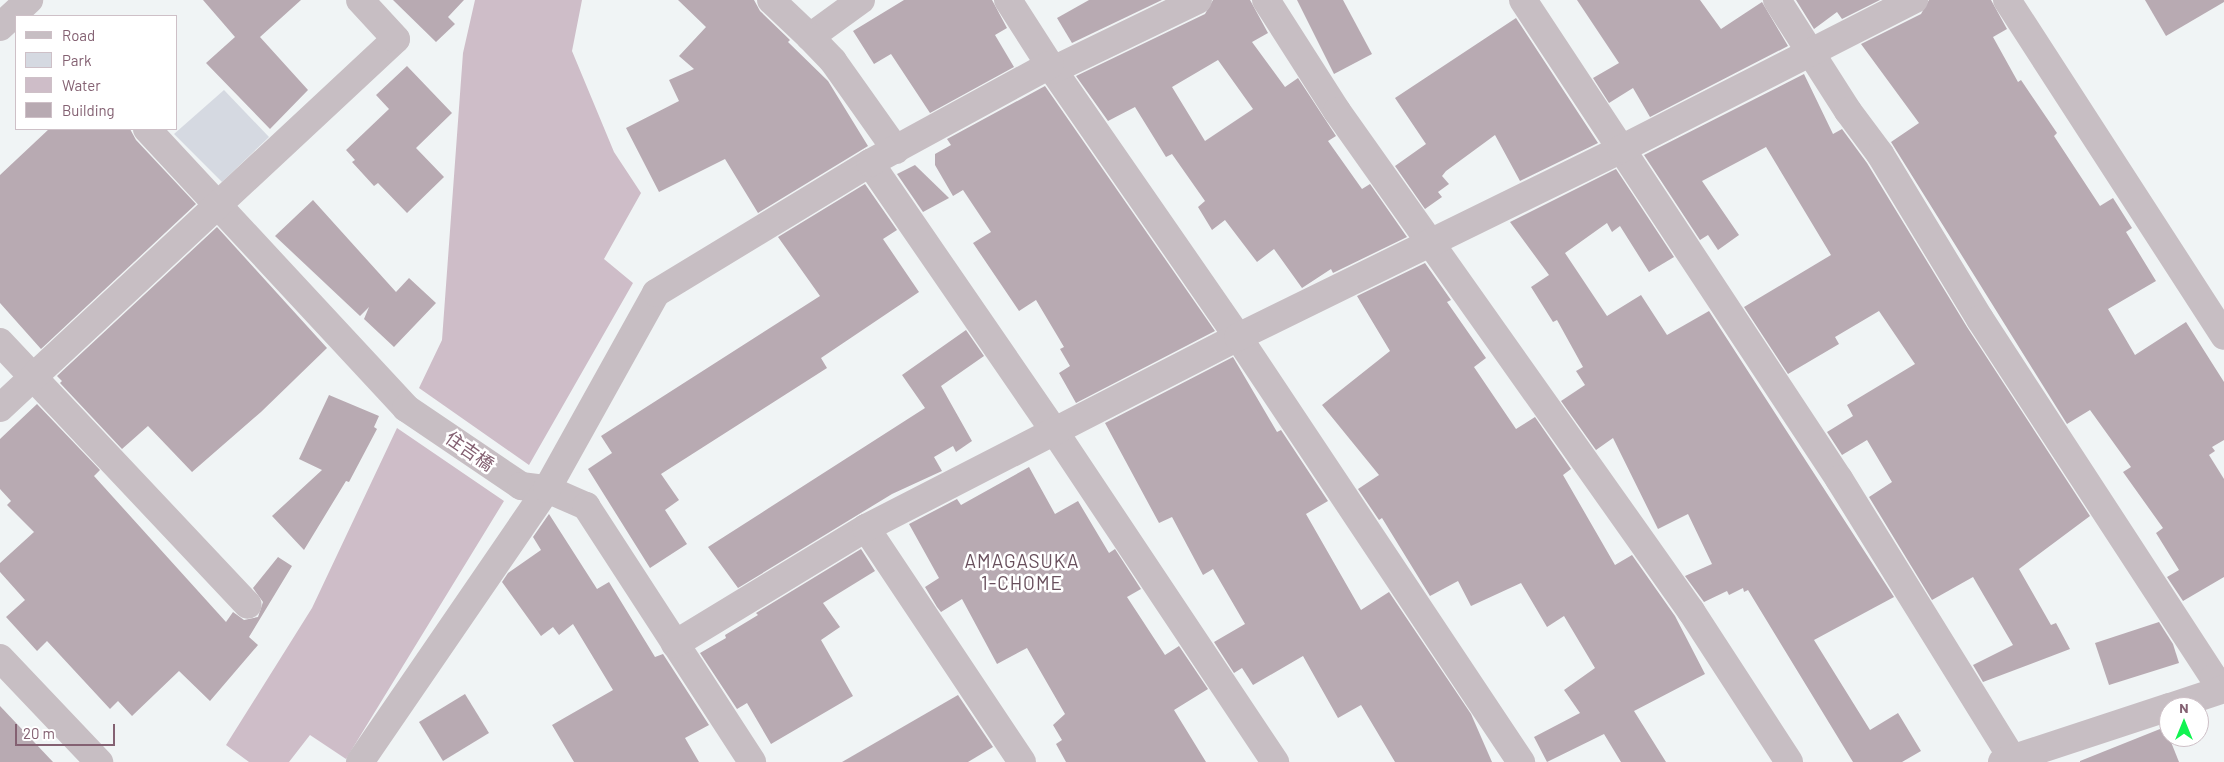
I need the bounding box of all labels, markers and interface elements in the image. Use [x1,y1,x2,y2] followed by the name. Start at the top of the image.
[15,15,178,130] legend
[62,26,95,44] text: Road
[62,51,91,69] text: Park
[62,76,101,94] text: Water
[62,101,115,119] text: Building
[442,427,498,475] street label: 住吉橋
[963,550,1081,594] district label: AMAGASUKA 1-CHOME
[2159,697,2209,747] north arrow
[2179,699,2189,716] text: N
[18,714,118,746] scale bar
[23,724,55,742] text: 20 m

